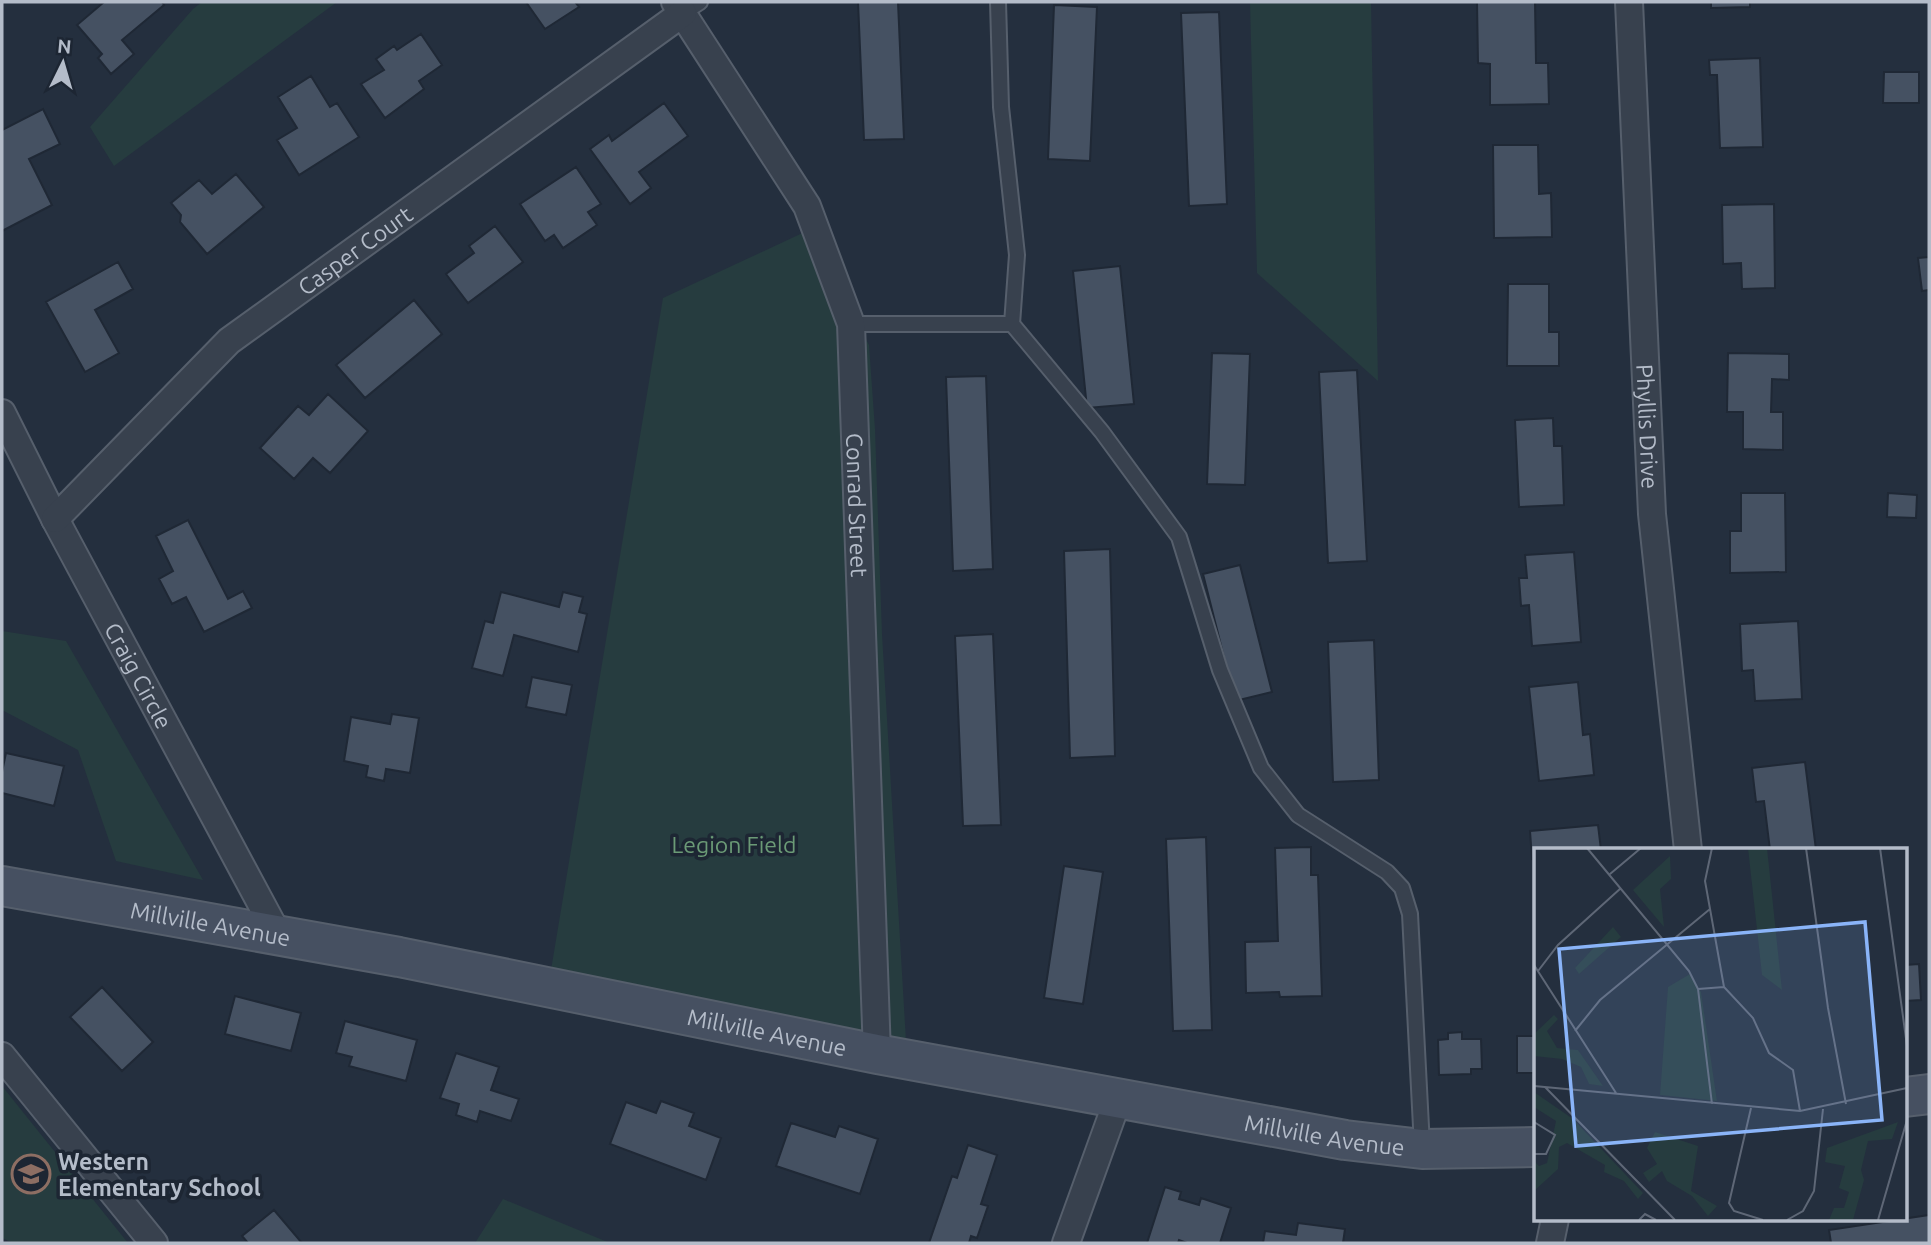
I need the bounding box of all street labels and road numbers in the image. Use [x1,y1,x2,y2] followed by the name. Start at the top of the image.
[293,201,417,300] street label: Casper Court
[1633,364,1663,490] street label: Phyllis Drive
[842,432,873,577] street label: Conrad Street
[100,618,177,733] street label: Craig Circle
[129,897,293,950] street label: Millville Avenue
[685,1003,849,1060] street label: Millville Avenue
[1243,1109,1406,1159] street label: Millville Avenue

